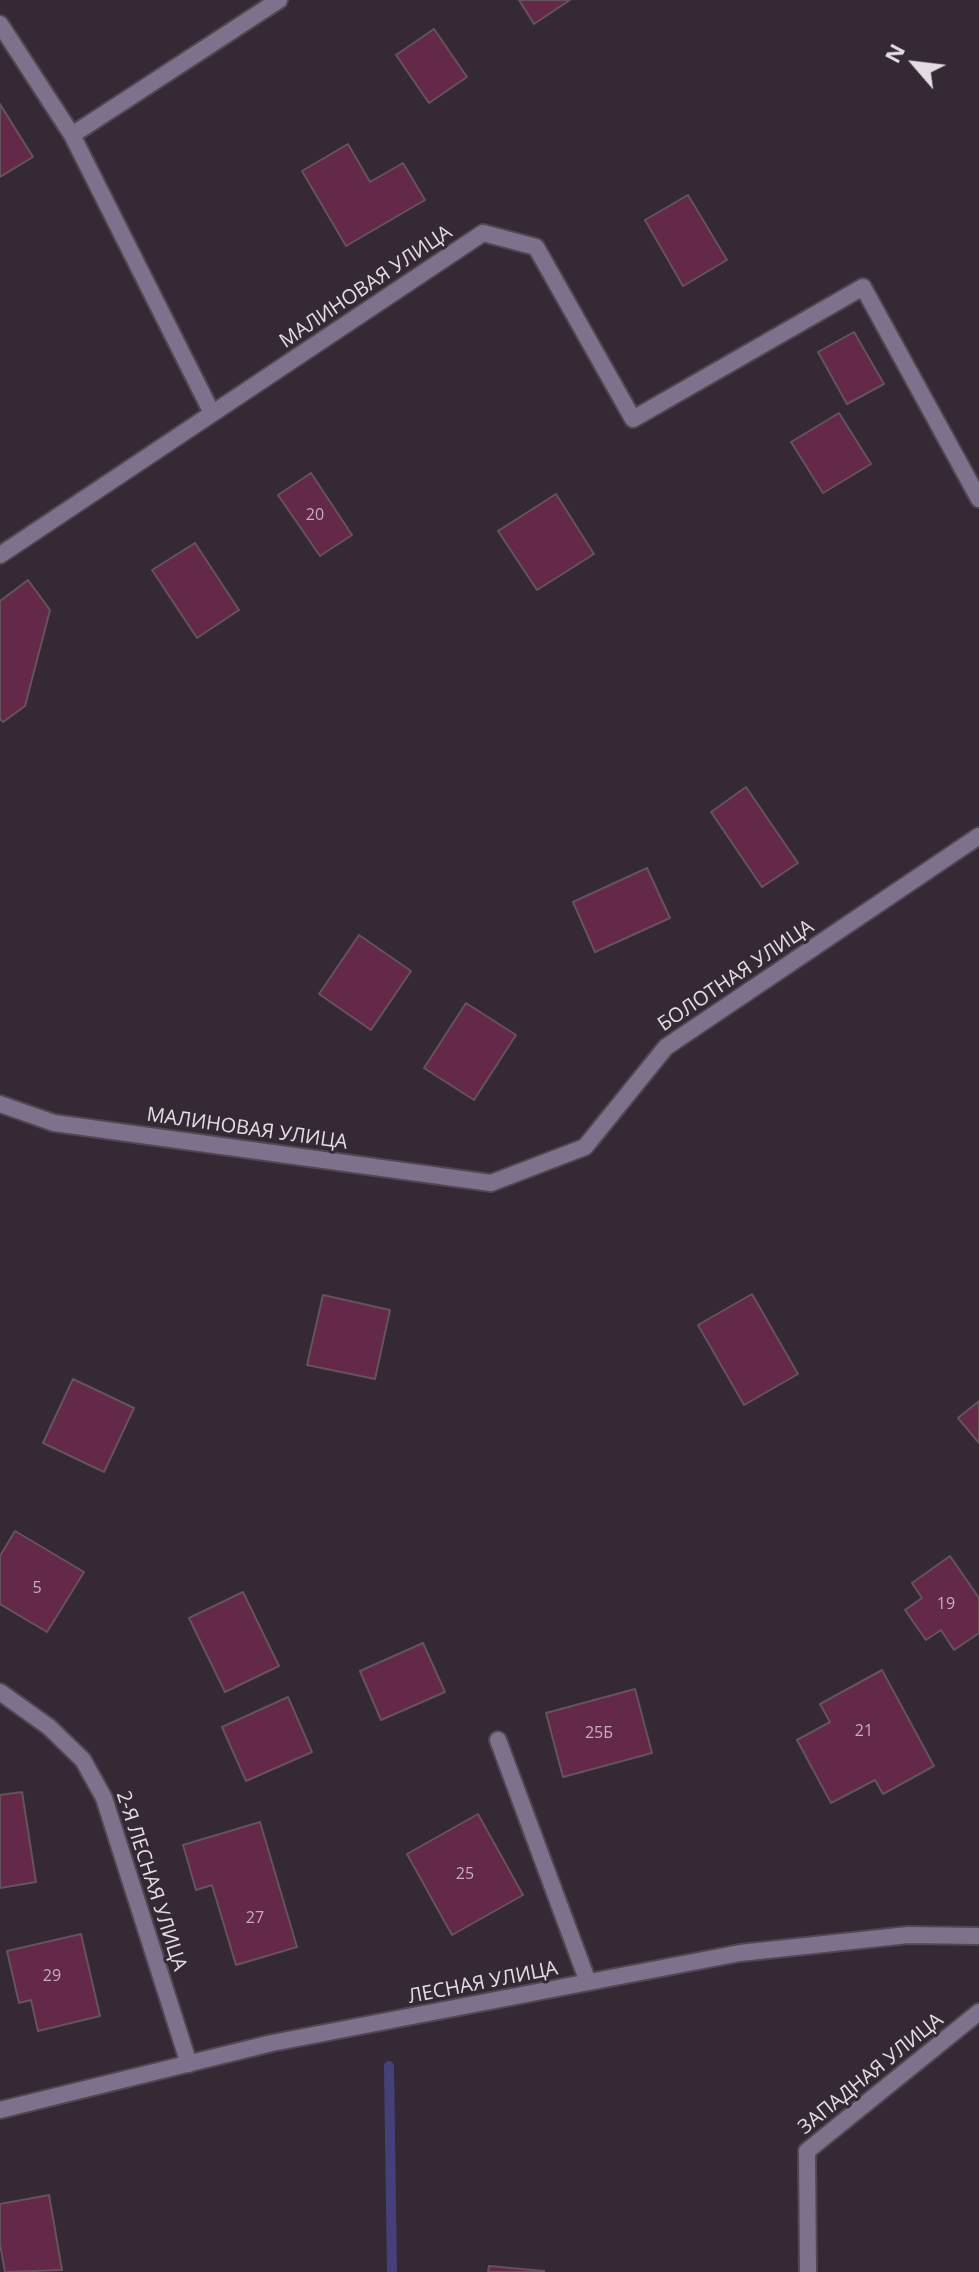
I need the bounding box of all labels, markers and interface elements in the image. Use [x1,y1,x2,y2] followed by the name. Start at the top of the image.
[875,24,955,104] north arrow
[876,38,911,68] text: N
[275,220,457,354] street label: МАЛИНОВАЯ УЛИЦА
[306,505,324,525] house number: 20
[654,915,818,1037] street label: БОЛОТНАЯ УЛИЦА
[145,1103,349,1155] street label: МАЛИНОВАЯ УЛИЦА
[32,1578,42,1598] house number: 5
[937,1594,955,1614] house number: 19
[855,1721,873,1741] house number: 21
[585,1723,613,1743] house number: 25Б
[111,1788,191,1974] street label: 2-Я ЛЕСНАЯ УЛИЦА
[456,1864,474,1884] house number: 25
[246,1908,264,1928] house number: 27
[406,1957,560,2009] street label: ЛЕСНАЯ УЛИЦА
[43,1966,61,1986] house number: 29
[794,2008,948,2140] street label: ЗАПАДНАЯ УЛИЦА

